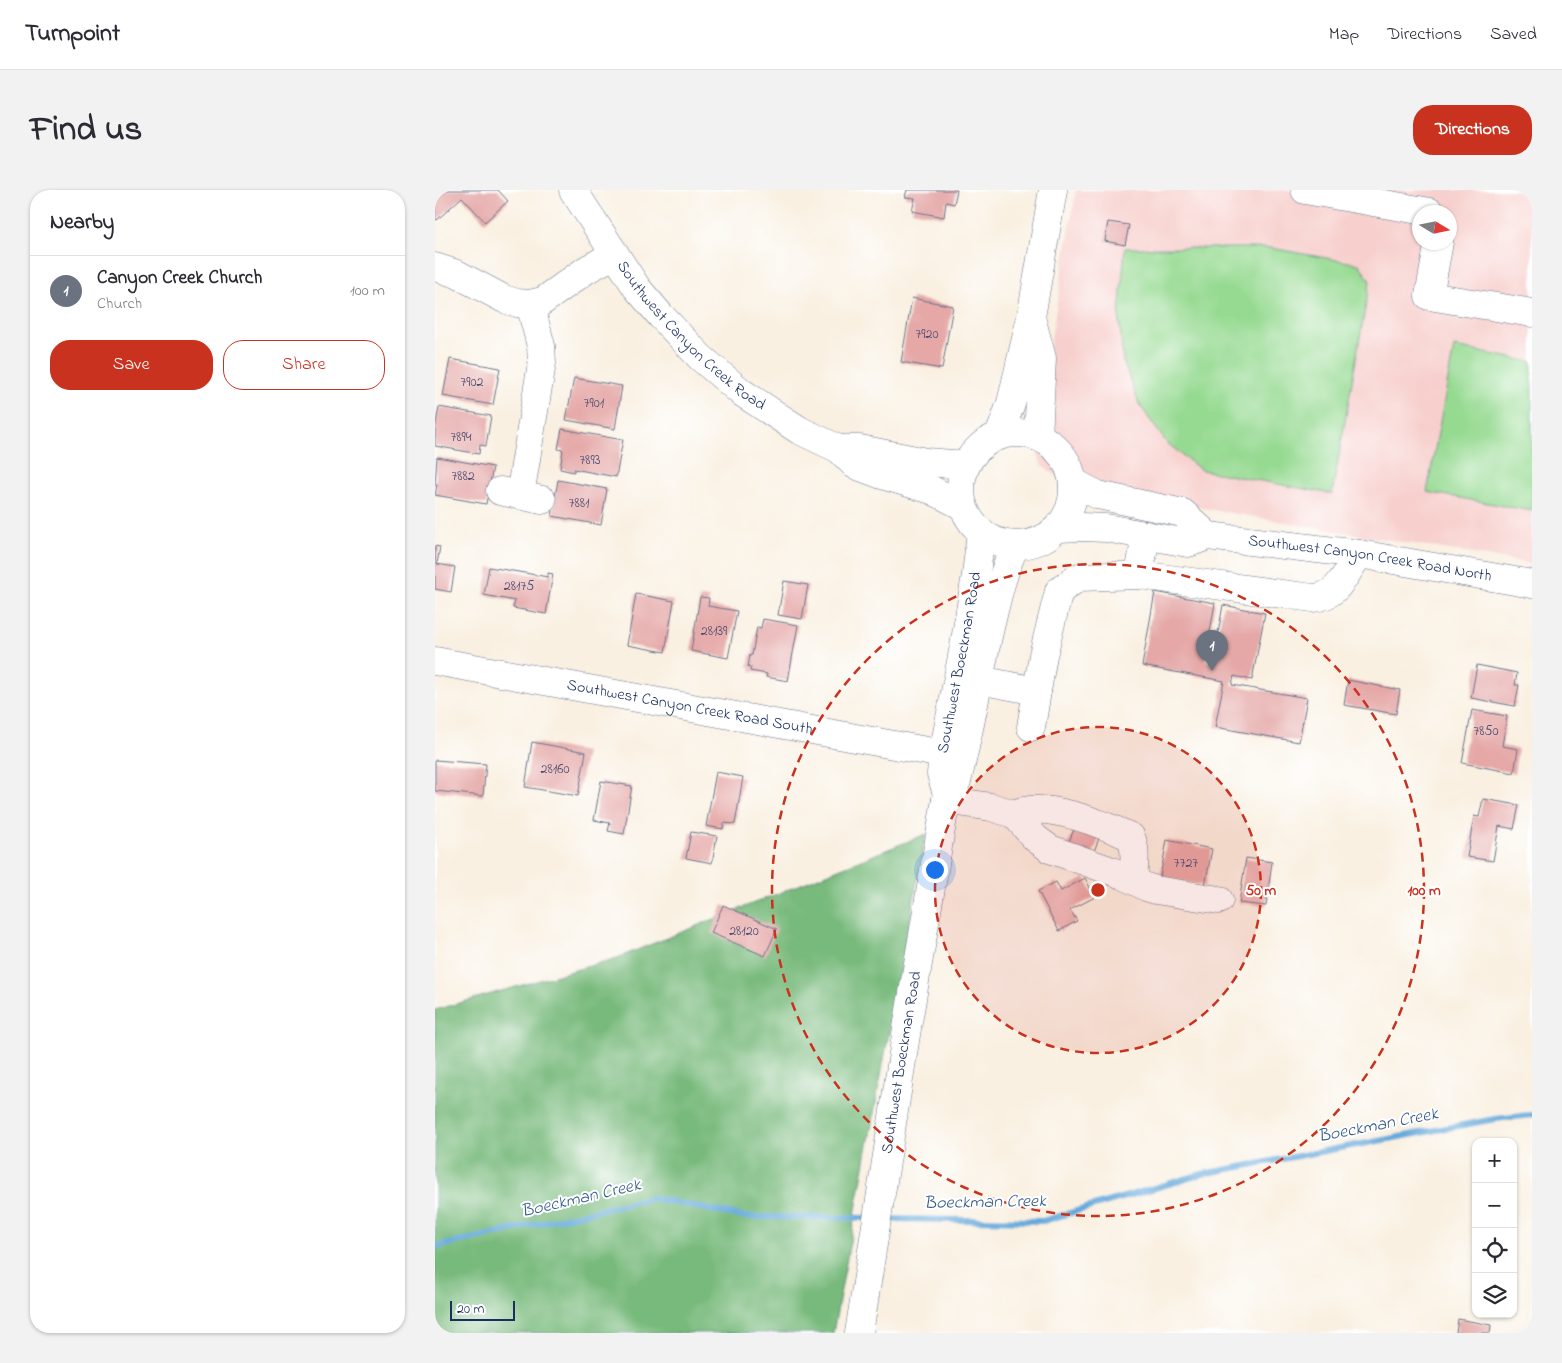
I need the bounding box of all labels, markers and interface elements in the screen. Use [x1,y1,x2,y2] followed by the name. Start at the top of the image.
[25,17,120,52] text: Turnpoint
[1329,22,1359,48] text: Map
[1387,22,1462,48] text: Directions
[1490,22,1537,48] text: Saved
[30,105,142,156] text: Find us
[1413,105,1532,155] button: Directions
[1412,205,1457,250] north arrow
[50,208,114,238] text: Nearby
[610,256,770,417] street label: Southwest Canyon Creek Road
[97,265,262,292] text: Canyon Creek Church
[63,279,69,303] text: 1
[350,279,385,303] text: 100 m
[97,292,142,316] text: Church
[916,324,939,345] house number: 7920
[50,340,213,390] button: Save
[223,340,385,390] button: Share
[461,372,484,393] house number: 7902
[584,393,605,414] house number: 7901
[451,427,472,448] house number: 7894
[579,450,601,471] house number: 7893
[451,466,475,487] house number: 7882
[569,493,590,514] house number: 7881
[1247,529,1493,589] street label: Southwest Canyon Creek Road North
[931,570,988,755] street label: Southwest Boeckman Road
[504,576,534,597] house number: 28175
[701,621,728,642] house number: 28139
[1196,630,1228,671] pin: 1
[565,673,815,742] street label: Southwest Canyon Creek Road South
[1473,721,1499,742] house number: 7850
[541,759,569,780] house number: 28160
[1174,853,1198,874] house number: 7727
[922,857,948,883] your location
[1246,880,1277,902] text: 50 m
[1407,880,1441,902] text: 100 m
[1089,881,1107,899] centre of rings
[729,921,759,942] house number: 28120
[875,969,928,1155] street label: Southwest Boeckman Road
[1316,1101,1441,1150] water label: Boeckman Creek
[1472,1138,1517,1318] map controls
[1472,1138,1517,1183] button: +
[519,1172,644,1225] water label: Boeckman Creek
[1472,1183,1517,1228] button: −
[924,1189,1047,1217] water label: Boeckman Creek
[1472,1228,1517,1273] button: locate
[1472,1273,1517,1318] button: layers
[450,1298,515,1321] scale bar
[457,1299,484,1320] text: 20 m

